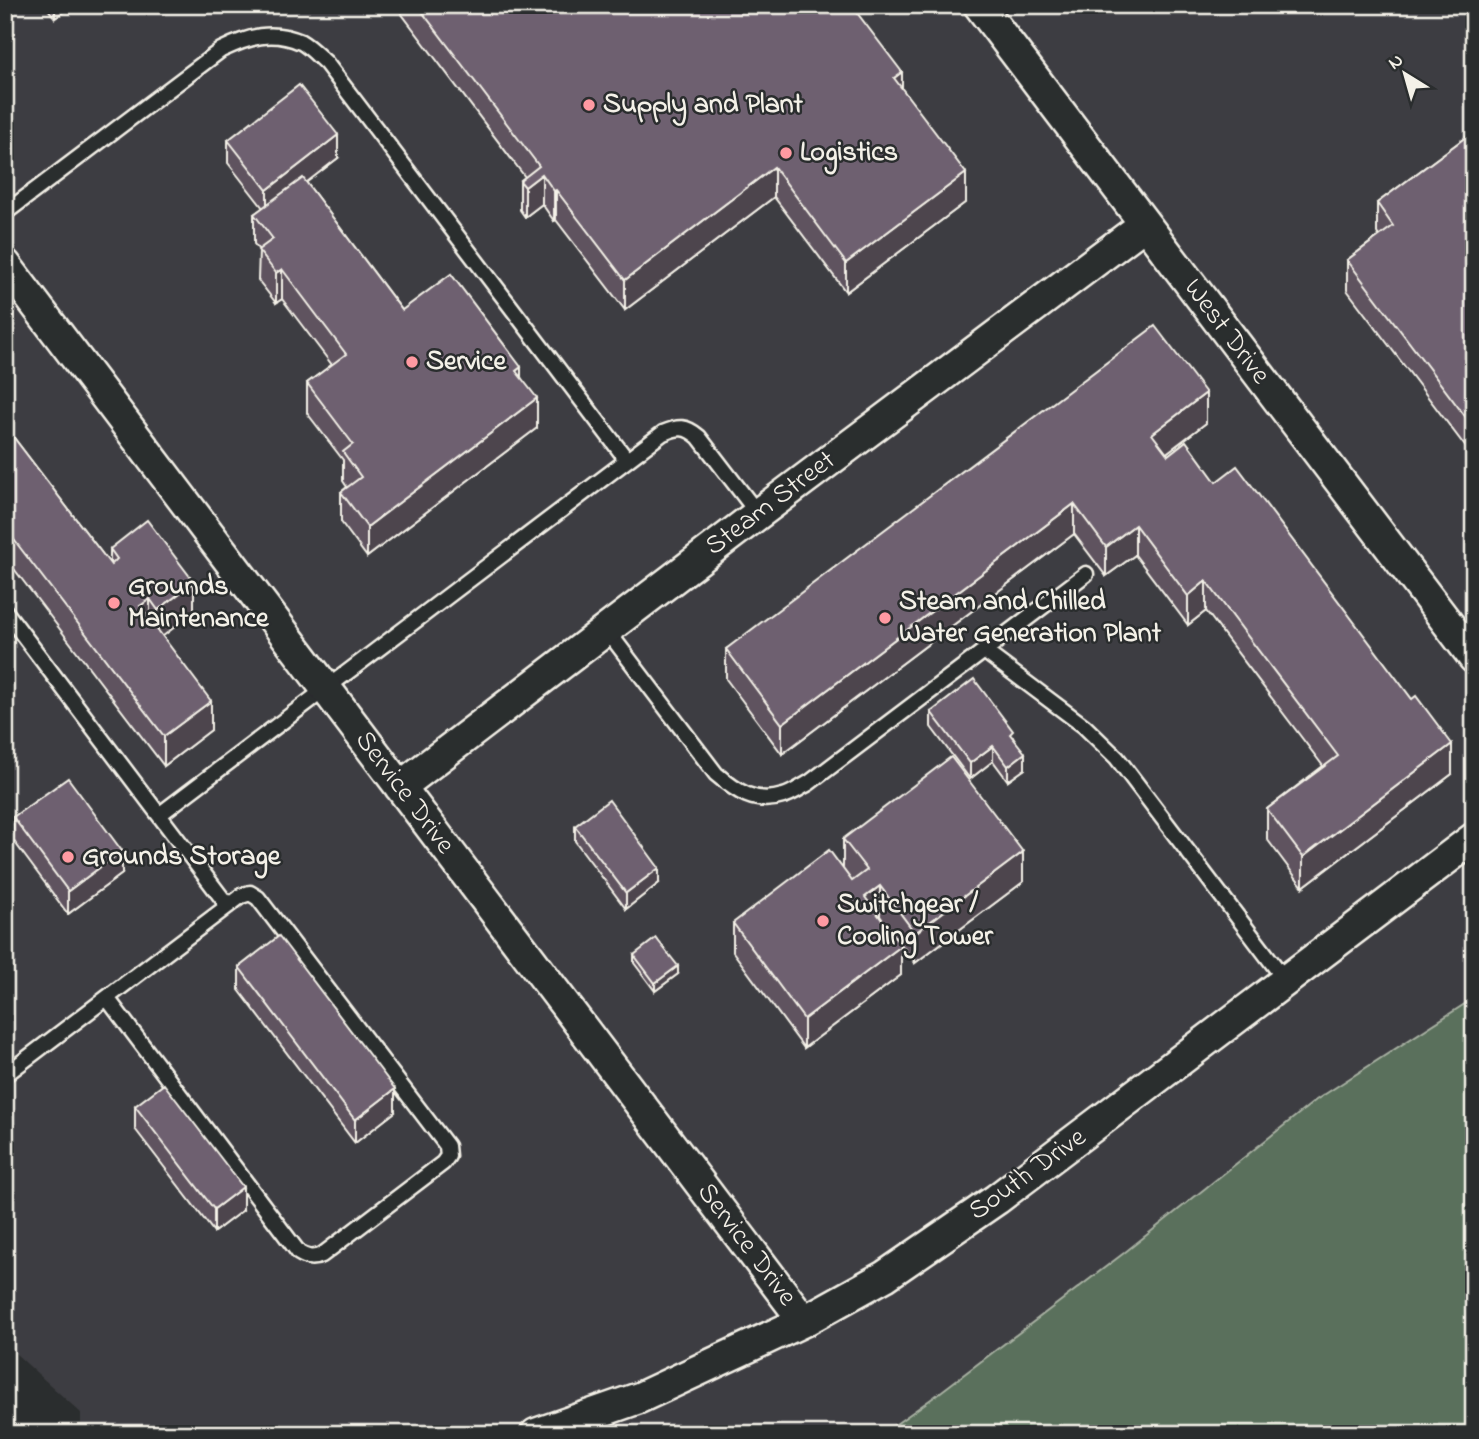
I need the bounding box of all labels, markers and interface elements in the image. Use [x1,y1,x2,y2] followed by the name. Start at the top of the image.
[1370,38,1440,108] north arrow
[1383,48,1410,77] text: N
[603,85,804,126] place label: Supply and Plant
[581,97,597,113] marker: Supply and Plant
[800,133,898,175] place label: Logistics
[778,145,794,161] marker: Logistics
[1173,270,1280,394] street label: West Drive
[426,342,507,383] place label: Service
[404,354,420,370] marker: Service
[697,441,845,567] street label: Steam Street
[128,567,270,640] place label: Grounds Maintenance
[899,582,1162,655] place label: Steam and Chilled Water Generation Plant
[106,595,122,611] marker: Grounds Maintenance
[877,610,893,626] marker: Steam and Chilled Water Generation Plant
[344,723,464,864] street label: Service Drive
[82,837,282,879] place label: Grounds Storage
[60,849,76,865] marker: Grounds Storage
[837,885,994,959] place label: Switchgear / Cooling Tower
[815,913,831,929] marker: Switchgear / Cooling Tower
[961,1118,1096,1232] street label: South Drive
[686,1175,806,1316] street label: Service Drive

